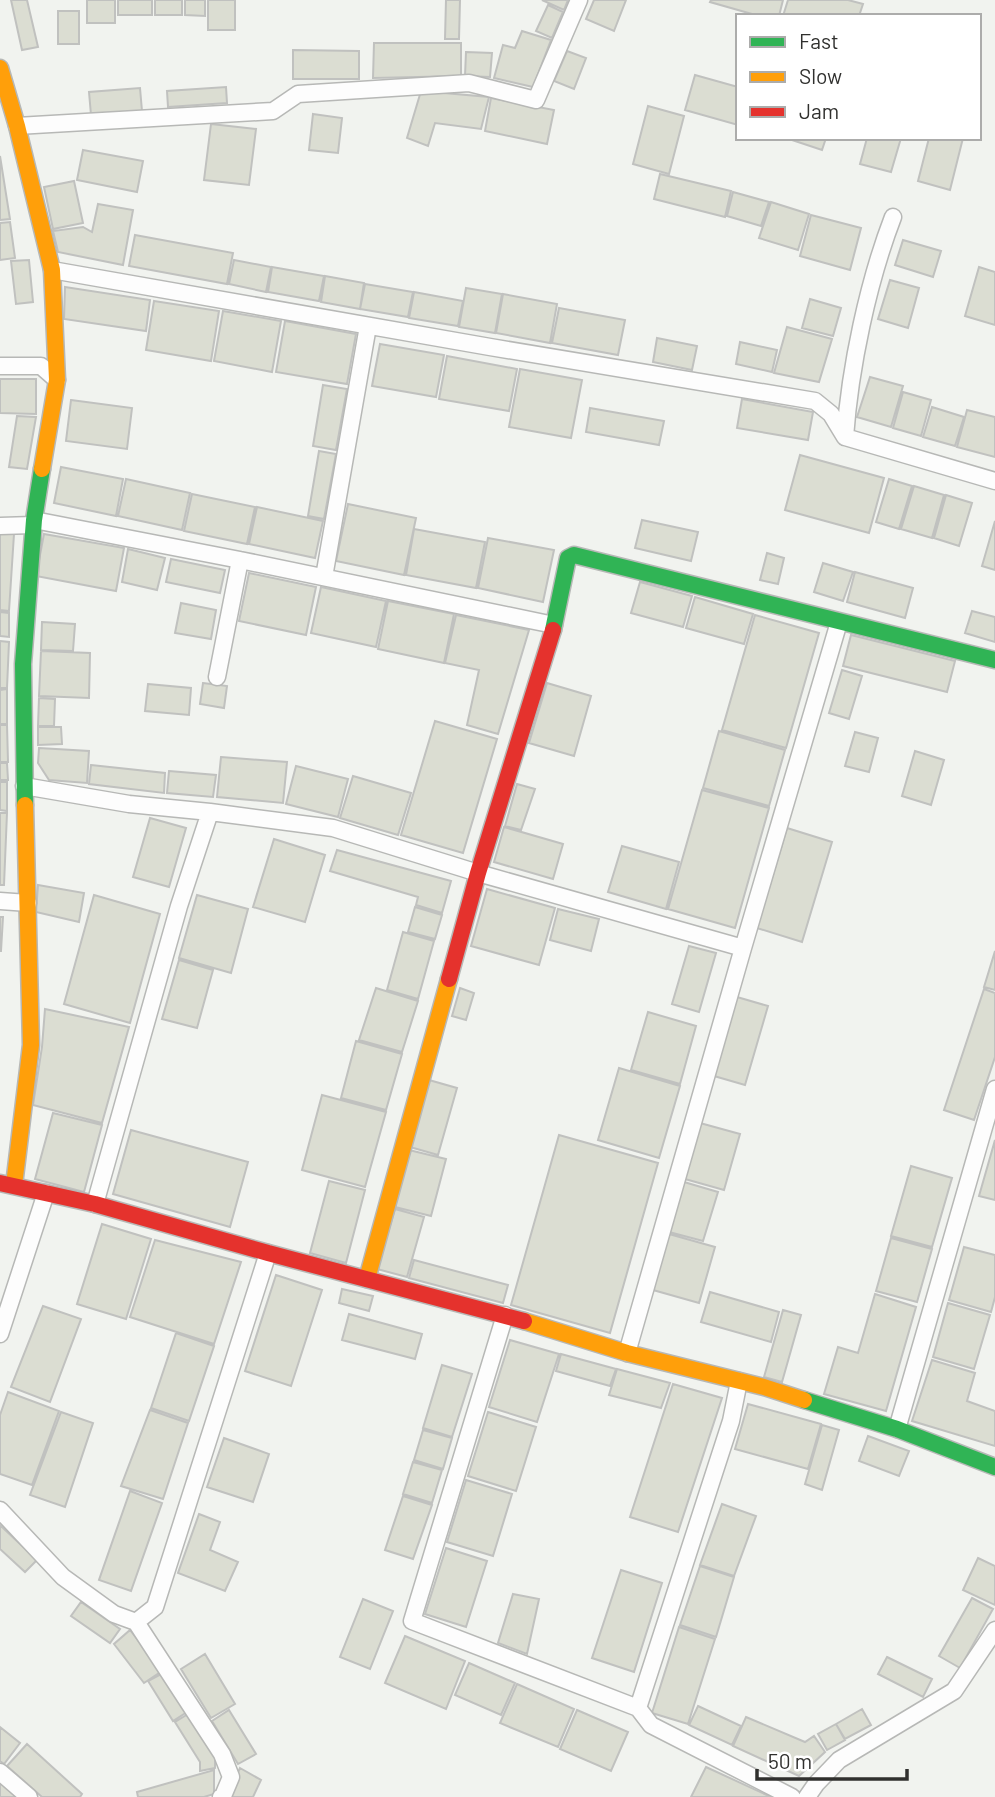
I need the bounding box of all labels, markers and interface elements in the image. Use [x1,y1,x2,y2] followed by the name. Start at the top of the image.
[736,14,981,140] legend
[799,28,839,53] text: Fast
[799,63,842,88] text: Slow
[799,98,839,123] text: Jam
[757,1738,908,1782] scale bar
[768,1748,812,1773] text: 50 m

